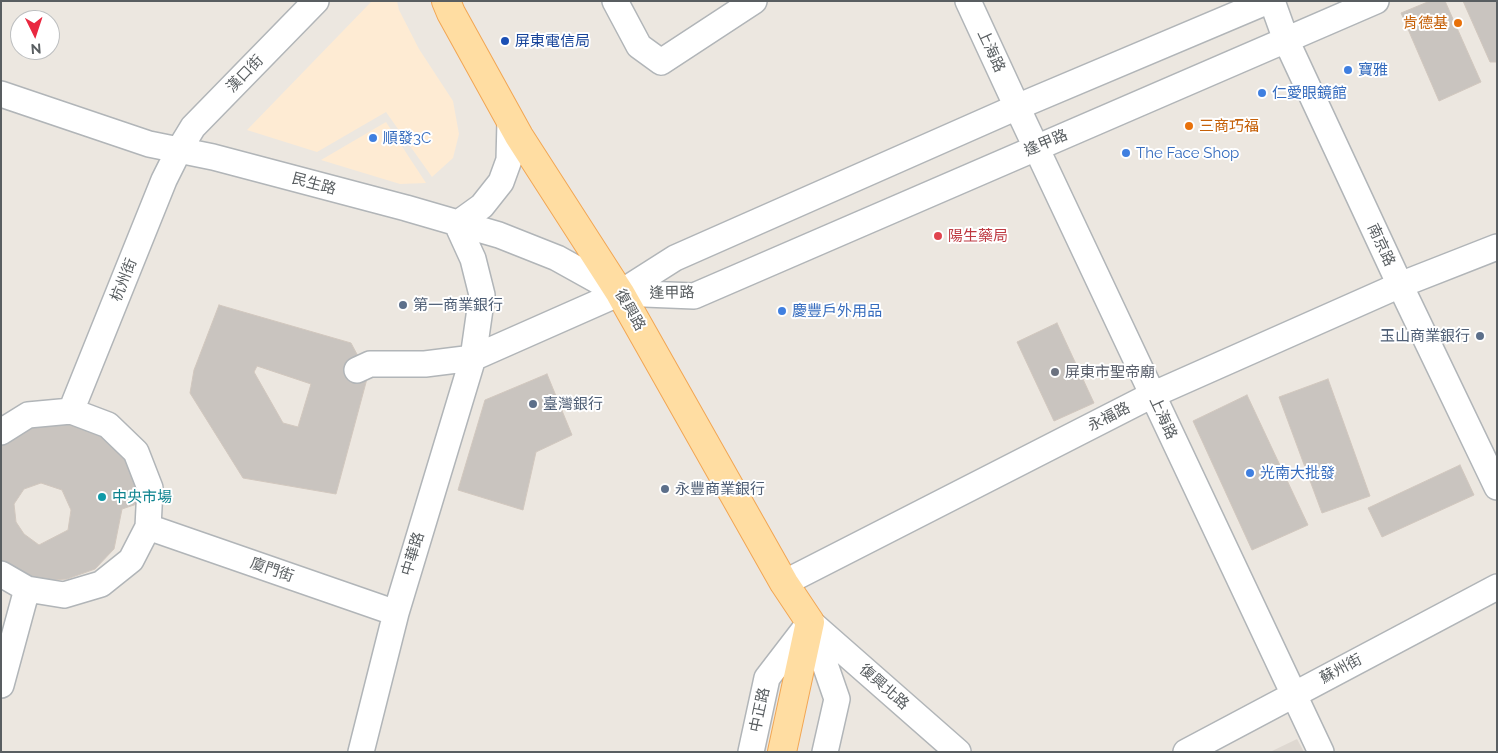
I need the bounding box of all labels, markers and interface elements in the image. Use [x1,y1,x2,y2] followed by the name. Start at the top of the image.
[10,10,60,60] north arrow
[1403,14,1448,32] place label: 肯德基
[1452,17,1464,29] marker: 肯德基
[973,27,1009,75] street label: 上海路
[515,32,590,50] place label: 屏東電信局
[499,35,511,47] marker: 屏東電信局
[30,41,42,57] text: N
[223,52,267,96] street label: 漢口街
[1358,61,1388,79] place label: 寶雅
[1342,64,1354,76] marker: 寶雅
[1272,84,1347,102] place label: 仁愛眼鏡館
[1256,87,1268,99] marker: 仁愛眼鏡館
[1199,117,1259,135] place label: 三商巧福
[1183,120,1195,132] marker: 三商巧福
[1022,126,1070,160] street label: 逢甲路
[383,129,431,147] place label: 順發3C
[367,132,379,144] marker: 順發3C
[1136,144,1239,162] place label: The Face Shop
[1120,147,1132,159] marker: The Face Shop
[290,169,338,199] street label: 民生路
[1363,221,1399,269] street label: 南京路
[948,227,1008,245] place label: 陽生藥局
[932,230,944,242] marker: 陽生藥局
[107,256,141,304] street label: 杭州街
[649,284,695,302] street label: 逢甲路
[611,286,649,334] street label: 復興路
[413,296,503,314] place label: 第一商業銀行
[397,299,409,311] marker: 第一商業銀行
[792,302,882,320] place label: 慶豐戶外用品
[776,305,788,317] marker: 慶豐戶外用品
[1380,327,1470,345] place label: 玉山商業銀行
[1474,330,1486,342] marker: 玉山商業銀行
[1065,363,1155,381] place label: 屏東市聖帝廟
[1049,366,1061,378] marker: 屏東市聖帝廟
[1145,394,1181,442] street label: 上海路
[543,395,603,413] place label: 臺灣銀行
[527,398,539,410] marker: 臺灣銀行
[1085,399,1133,435] street label: 永福路
[1260,464,1335,482] place label: 光南大批發
[1244,467,1256,479] marker: 光南大批發
[675,480,765,498] place label: 永豐商業銀行
[659,483,671,495] marker: 永豐商業銀行
[112,488,172,506] place label: 中央市場
[96,491,108,503] marker: 中央市場
[398,530,428,578] street label: 中華路
[248,554,296,586] street label: 廈門街
[1317,650,1365,688] street label: 蘇州街
[855,661,913,713] street label: 復興北路
[747,686,773,734] street label: 中正路

